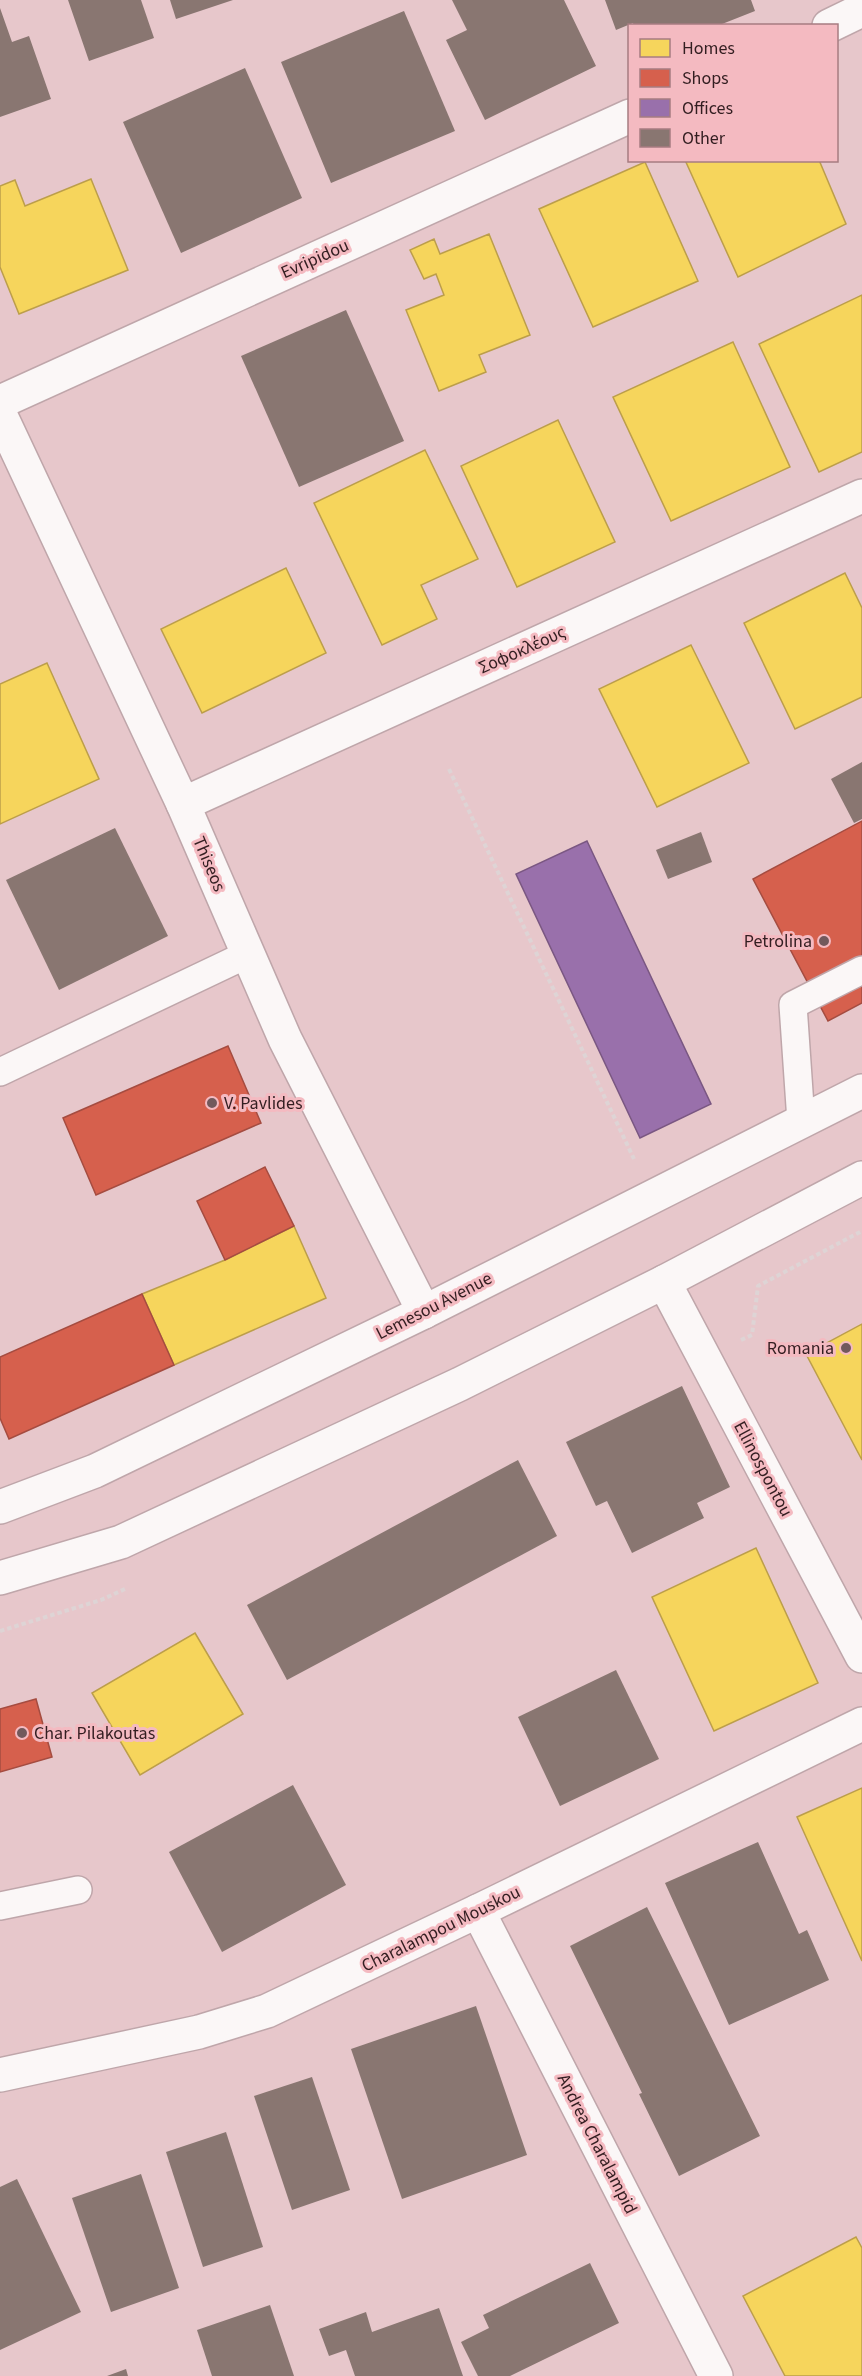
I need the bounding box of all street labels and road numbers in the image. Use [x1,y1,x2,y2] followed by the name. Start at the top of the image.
[277,233,353,285] street label: Evripidou
[475,620,570,680] street label: Σοφοκλέους
[186,833,232,895] street label: Thiseos
[372,1266,497,1346] street label: Lemesou Avenue
[727,1417,799,1521] street label: Ellinospontou
[357,1880,525,1978] street label: Charalampou Mouskou
[551,2070,643,2218] street label: Andrea Charalampid

